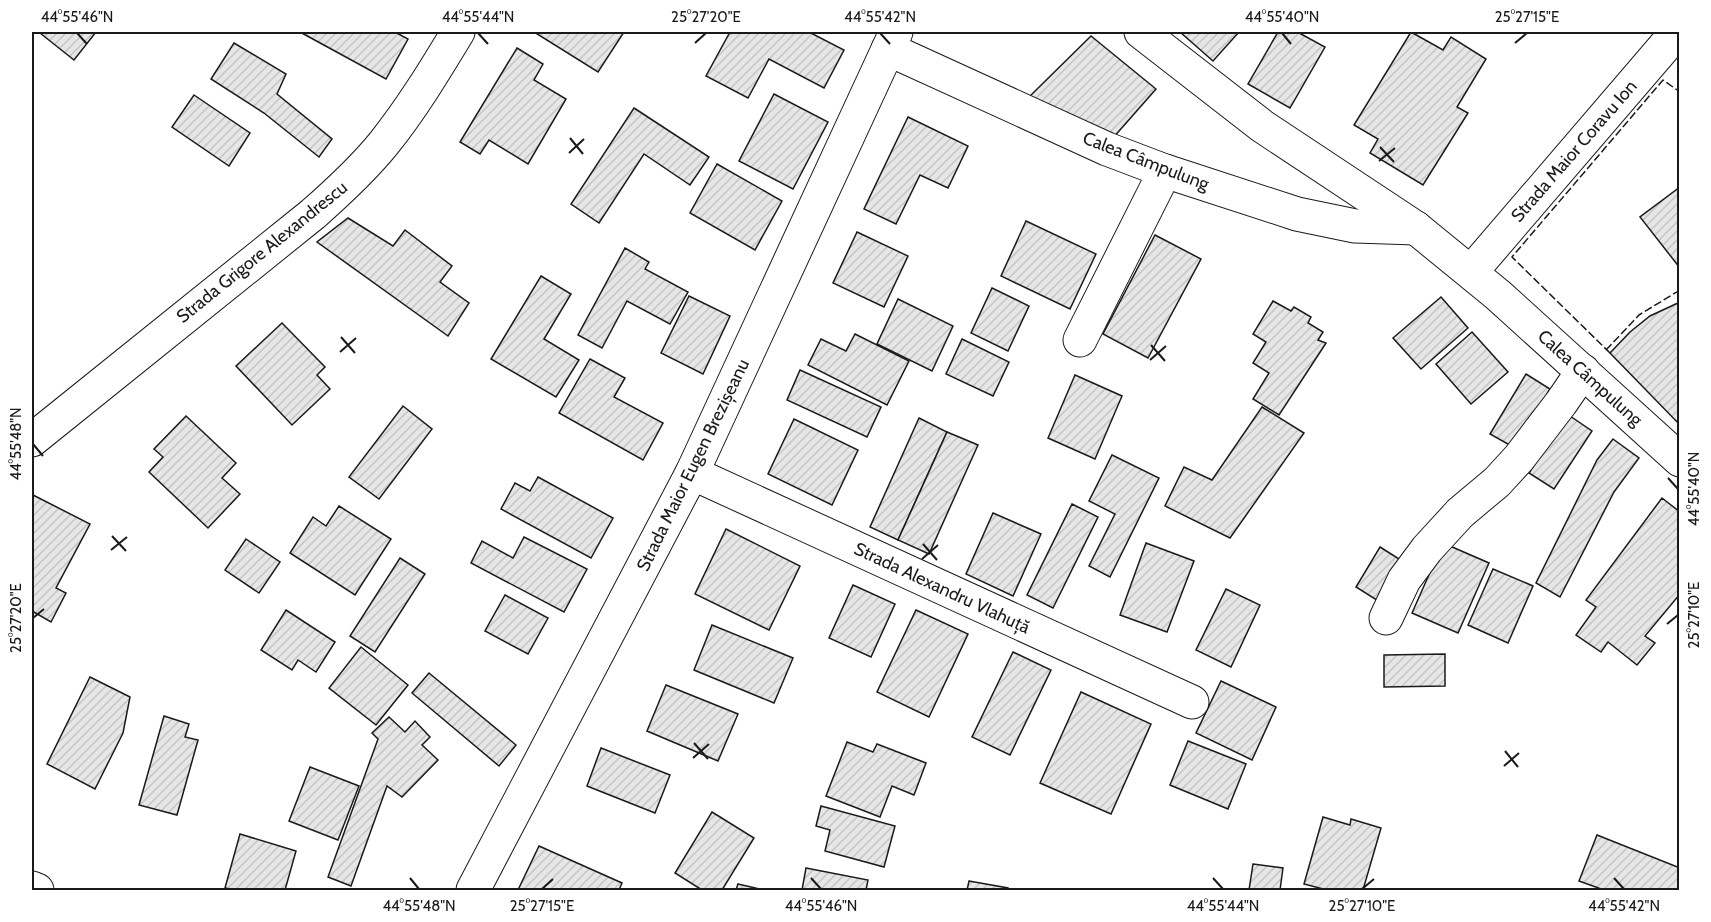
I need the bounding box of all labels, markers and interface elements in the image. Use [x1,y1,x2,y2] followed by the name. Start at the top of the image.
[41,8,113,26] text: 44°55'46"N
[442,8,514,26] text: 44°55'44"N
[671,8,741,26] text: 25°27'20"E
[844,8,916,26] text: 44°55'42"N
[1245,8,1319,26] text: 44°55'40"N
[1495,8,1559,26] text: 25°27'15"E
[1506,75,1642,227] street label: Strada Maior Coravu Ion
[1080,127,1213,196] street label: Calea Câmpulung
[172,176,352,328] street label: Strada Grigore Alexandrescu
[1533,325,1648,432] street label: Calea Câmpulung
[632,355,755,575] street label: Strada Maior Eugen Brezișeanu
[7,407,25,481] text: 44°55'48"N
[1685,452,1703,526] text: 44°55'40"N
[850,538,1034,639] street label: Strada Alexandru Vlahuță
[1685,582,1703,648] text: 25°27'10"E
[7,583,25,653] text: 25°27'20"E
[382,897,456,915] text: 44°55'48"N
[510,897,574,915] text: 25°27'15"E
[785,897,857,915] text: 44°55'46"N
[1187,897,1259,915] text: 44°55'44"N
[1329,897,1395,915] text: 25°27'10"E
[1588,897,1660,915] text: 44°55'42"N

